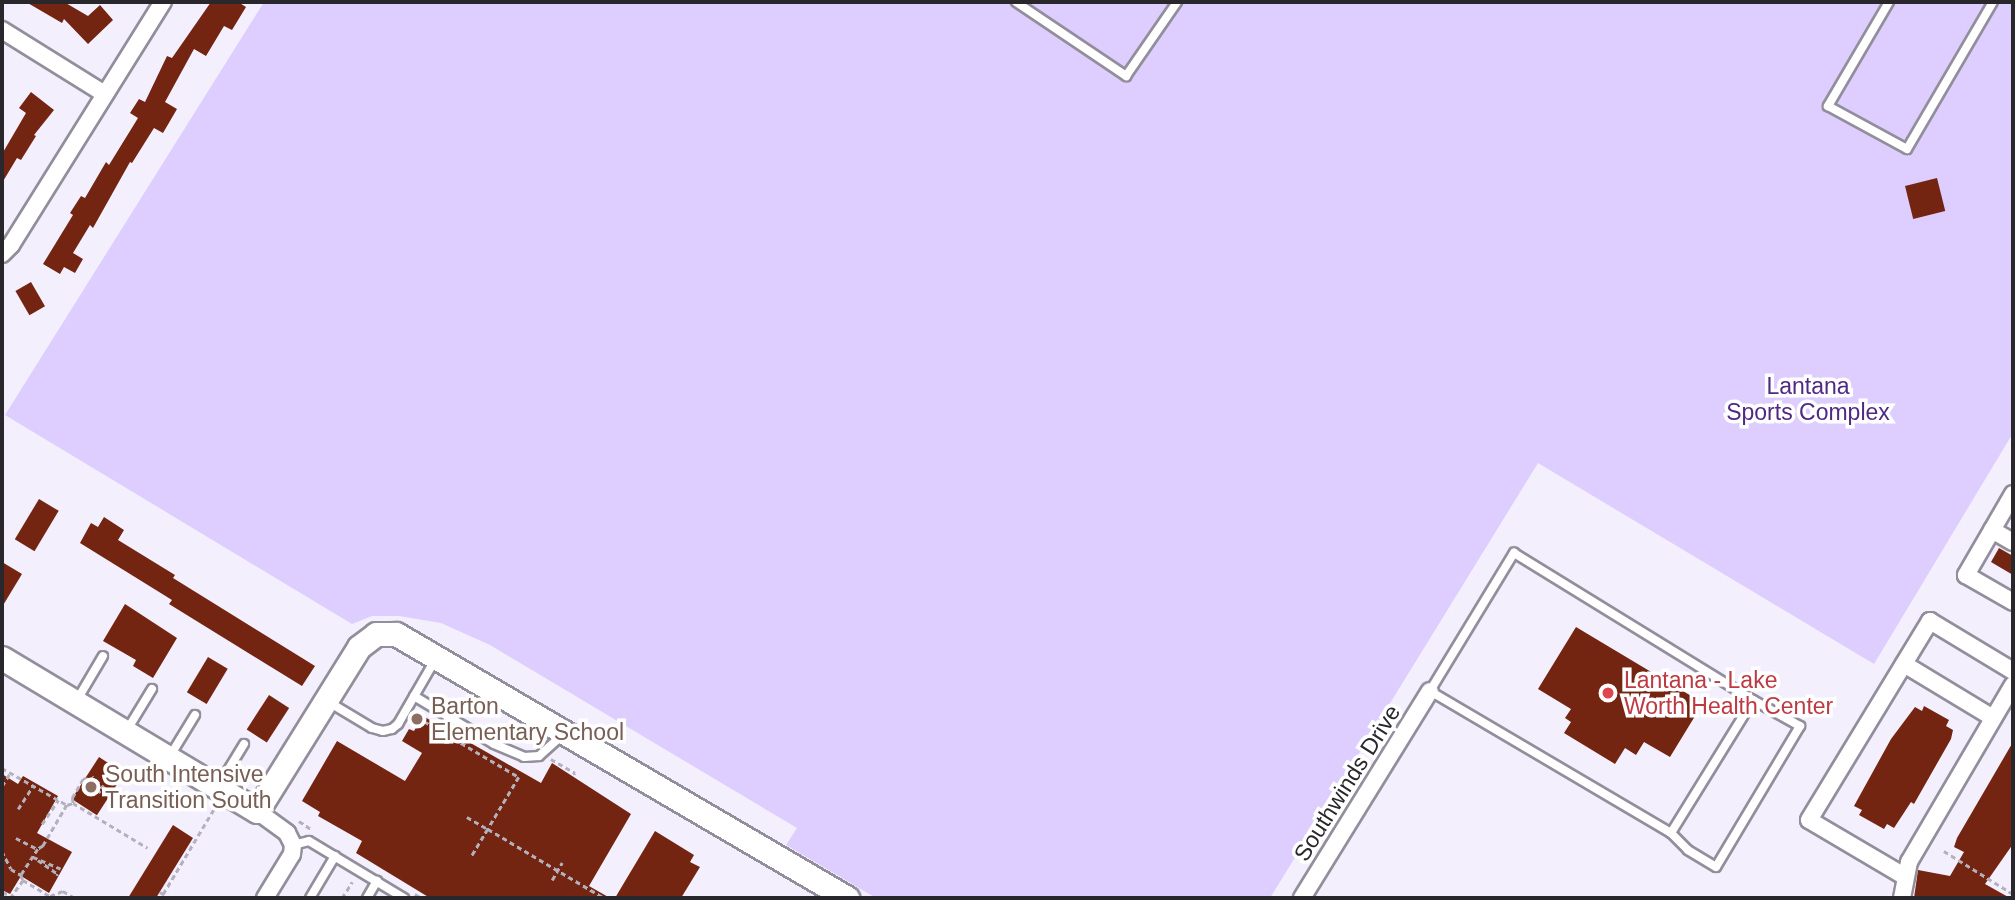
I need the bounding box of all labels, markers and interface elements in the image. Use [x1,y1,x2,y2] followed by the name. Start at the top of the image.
[1726,372,1890,426] park label: Lantana Sports Complex
[1624,666,1833,720] place label: Lantana - Lake Worth Health Center
[1598,683,1618,703] marker: Lantana - Lake Worth Health Center
[431,692,624,746] place label: Barton Elementary School
[1288,700,1406,866] street label: Southwinds Drive
[409,711,425,727] marker: Barton Elementary School
[105,760,272,814] place label: South Intensive Transition South
[83,779,99,795] marker: South Intensive Transition South

